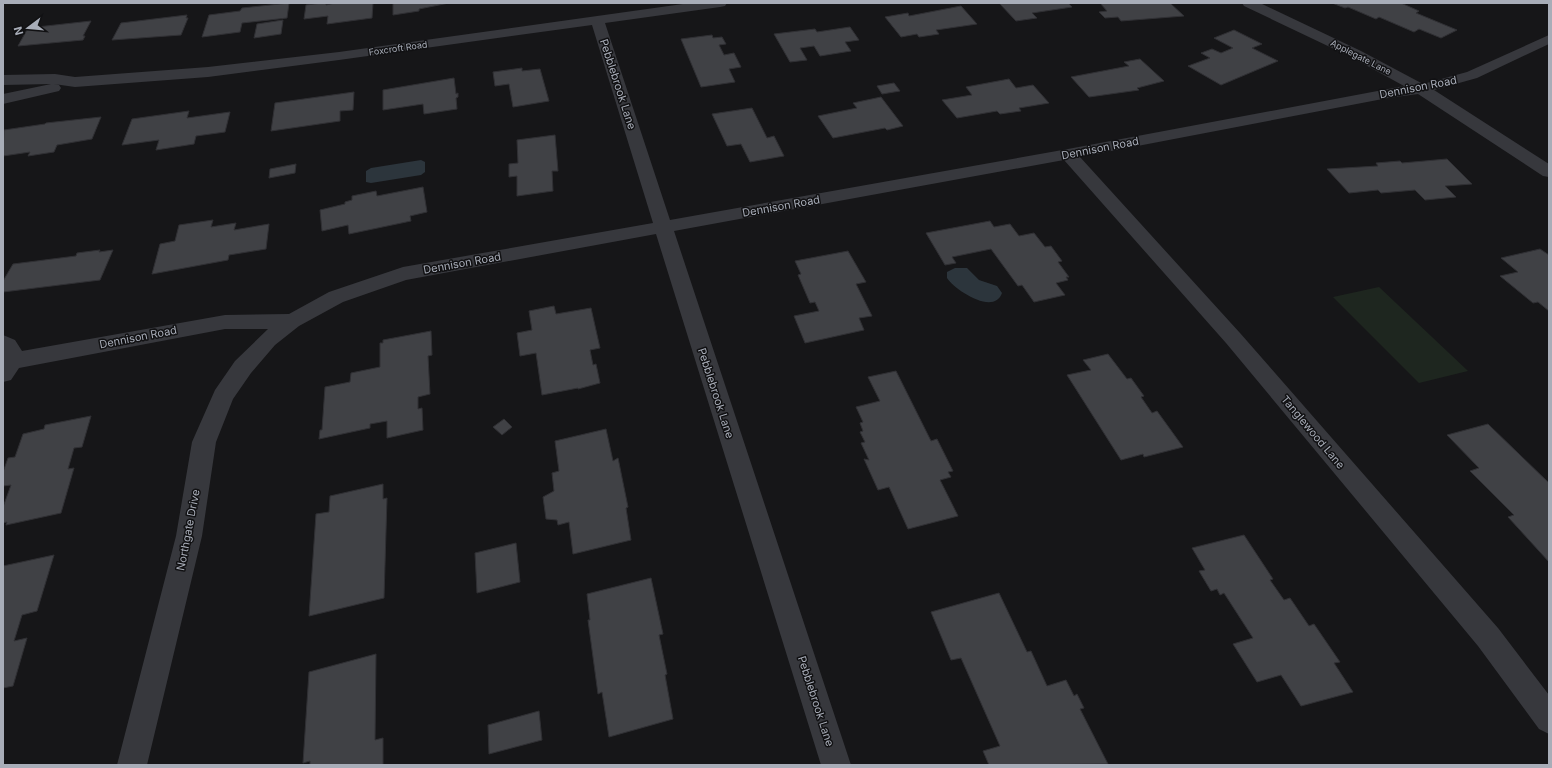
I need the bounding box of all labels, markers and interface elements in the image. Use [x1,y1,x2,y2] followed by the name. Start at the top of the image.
[8,8,48,48] north arrow
[11,25,26,37] text: N
[597,37,639,131] street label: Pebblebrook Lane
[1329,37,1393,77] street label: Applegate Lane
[368,38,428,58] street label: Foxcroft Road
[1378,73,1458,101] street label: Dennison Road
[1060,134,1140,162] street label: Dennison Road
[741,192,821,220] street label: Dennison Road
[422,249,502,277] street label: Dennison Road
[98,323,178,351] street label: Dennison Road
[695,346,737,440] street label: Pebblebrook Lane
[1278,392,1348,472] street label: Tanglewood Lane
[173,488,203,572] street label: Northgate Drive
[795,654,837,748] street label: Pebblebrook Lane

